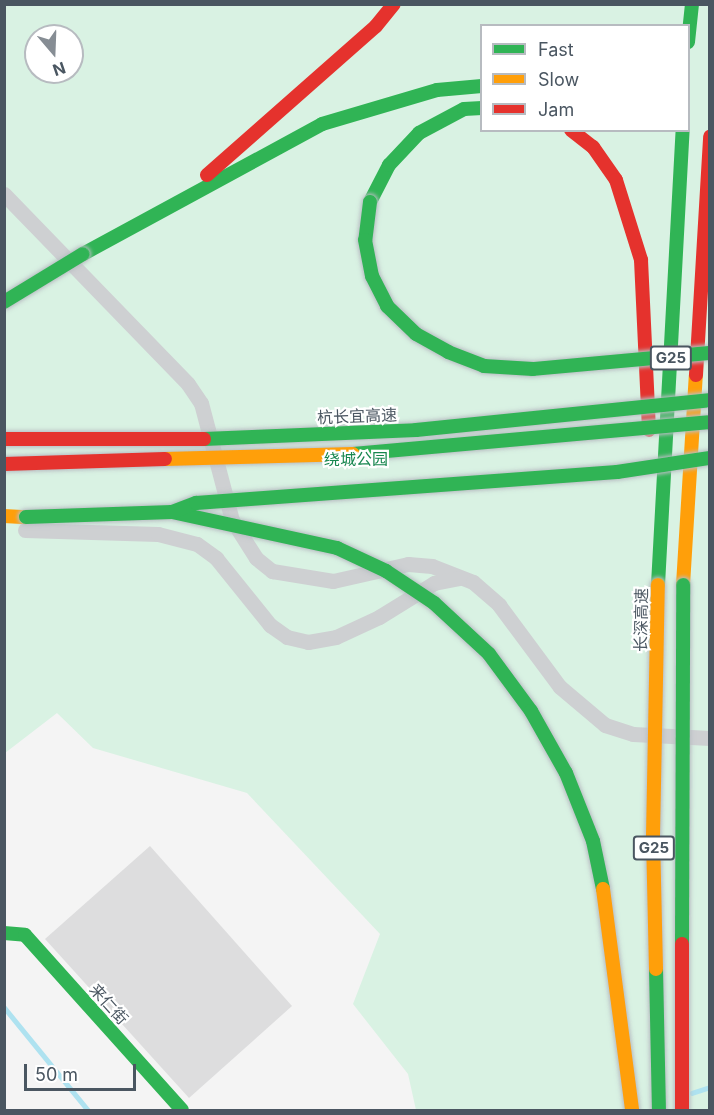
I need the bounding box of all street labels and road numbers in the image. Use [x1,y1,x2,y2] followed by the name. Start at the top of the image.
[648,346,694,370] road number: G25
[317,405,397,427] street label: 杭长宜高速
[631,588,651,652] street label: 长深高速
[632,836,676,860] road number: G25
[86,980,132,1028] street label: 来仁街

